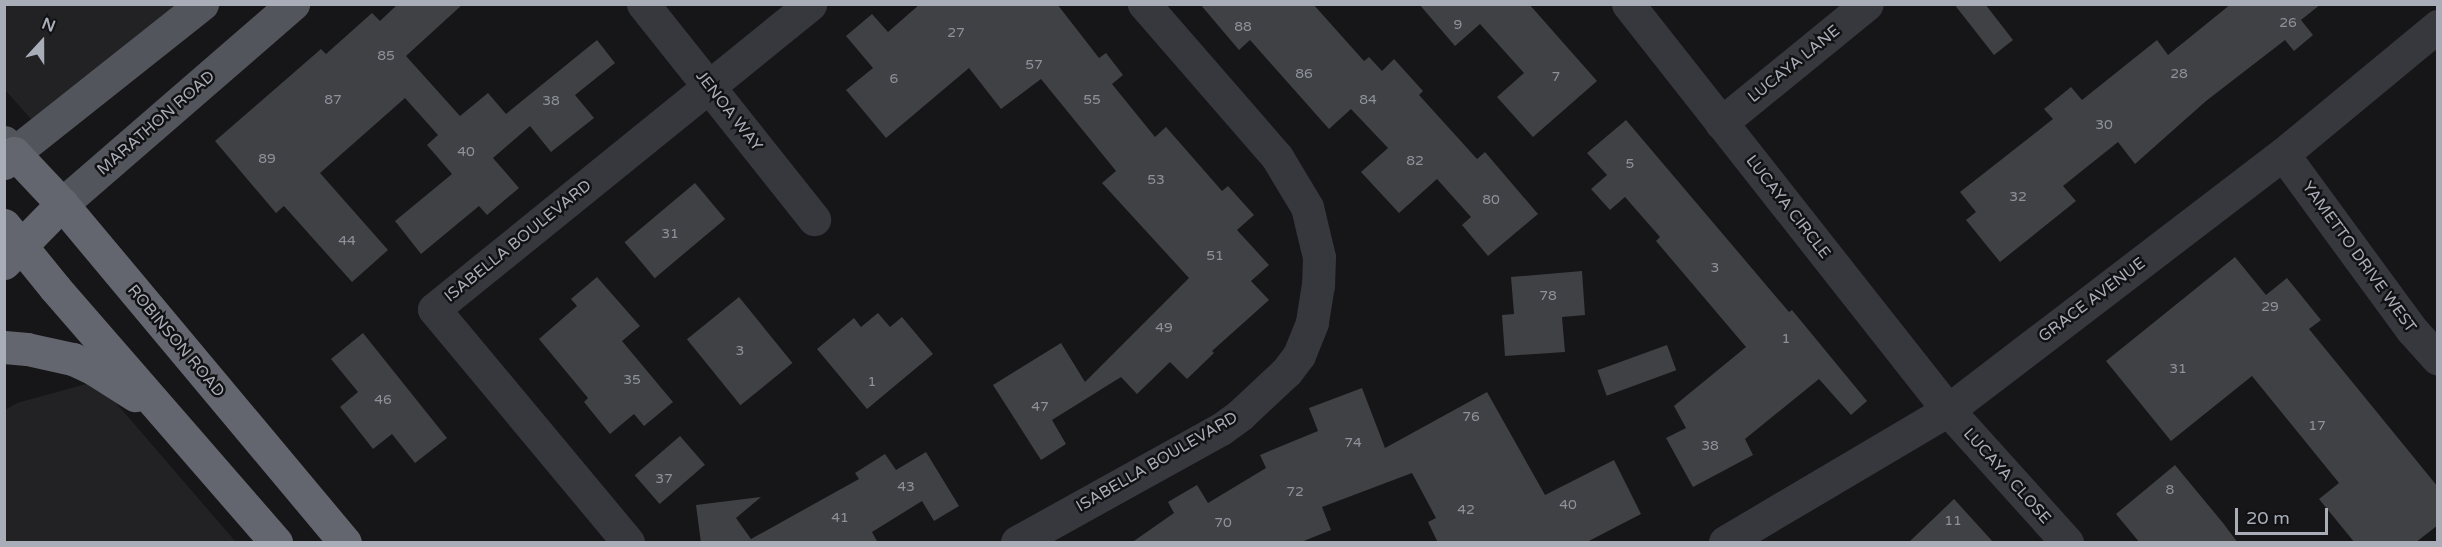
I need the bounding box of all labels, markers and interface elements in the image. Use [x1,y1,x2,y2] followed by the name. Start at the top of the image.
[12,12,72,72] north arrow
[39,14,58,37] text: N
[2279,15,2297,31] house number: 26
[1454,17,1462,33] house number: 9
[1234,19,1252,35] house number: 88
[1744,21,1844,107] street label: LUCAYA LANE
[947,25,965,41] house number: 27
[377,48,395,64] house number: 85
[1025,57,1043,73] house number: 57
[1295,66,1313,82] house number: 86
[2170,66,2188,82] house number: 28
[93,67,219,179] street label: MARATHON ROAD
[692,67,766,155] street label: JENOA WAY
[1552,69,1560,85] house number: 7
[890,71,898,87] house number: 6
[324,92,342,108] house number: 87
[1083,92,1101,108] house number: 55
[1359,92,1377,108] house number: 84
[542,93,560,109] house number: 38
[2095,117,2113,133] house number: 30
[457,144,475,160] house number: 40
[258,151,276,167] house number: 89
[1742,151,1834,263] street label: LUCAYA CIRCLE
[1406,153,1424,169] house number: 82
[1626,156,1634,172] house number: 5
[1147,172,1165,188] house number: 53
[441,176,595,306] street label: ISABELLA BOULEVARD
[2298,178,2420,336] street label: YAMETTO DRIVE WEST
[2009,189,2027,205] house number: 32
[1482,192,1500,208] house number: 80
[661,226,679,242] house number: 31
[338,233,356,249] house number: 44
[1206,248,1224,264] house number: 51
[2035,254,2149,346] street label: GRACE AVENUE
[1711,260,1719,276] house number: 3
[123,281,229,401] street label: ROBINSON ROAD
[1539,288,1557,304] house number: 78
[2261,299,2279,315] house number: 29
[1155,320,1173,336] house number: 49
[1782,331,1790,347] house number: 1
[736,343,744,359] house number: 3
[2169,361,2187,377] house number: 31
[623,372,641,388] house number: 35
[868,374,876,390] house number: 1
[374,392,392,408] house number: 46
[1031,399,1049,415] house number: 47
[1073,408,1241,516] street label: ISABELLA BOULEVARD
[1462,409,1480,425] house number: 76
[2308,418,2326,434] house number: 17
[1959,424,2055,528] street label: LUCAYA CLOSE
[1344,435,1362,451] house number: 74
[1701,438,1719,454] house number: 38
[655,471,673,487] house number: 37
[897,479,915,495] house number: 43
[2166,482,2174,498] house number: 8
[1286,484,1304,500] house number: 72
[2238,496,2331,534] scale bar
[1559,497,1577,513] house number: 40
[1457,502,1475,518] house number: 42
[2246,507,2290,529] text: 20 m
[831,510,849,526] house number: 41
[1944,513,1962,529] house number: 11
[1214,515,1232,531] house number: 70

